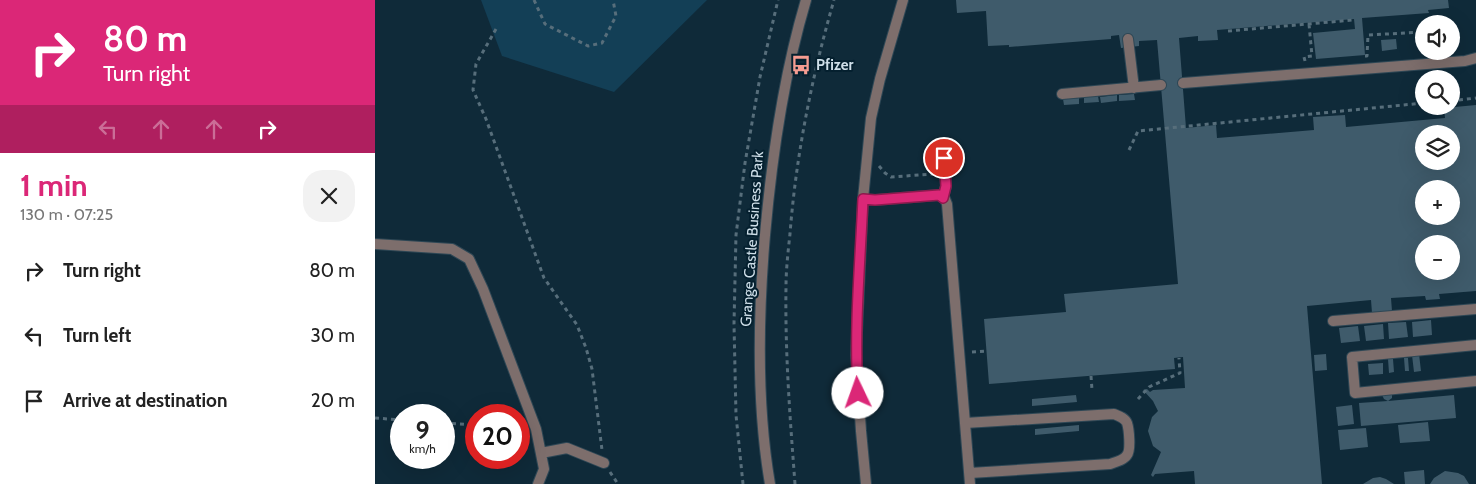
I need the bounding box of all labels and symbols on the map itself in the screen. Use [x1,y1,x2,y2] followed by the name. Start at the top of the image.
[790,54,812,76] bus stop icon: Pfizer
[816,56,854,74] place label: Pfizer
[923,137,965,179] pin
[737,150,767,327] street label: Grange Castle Business Park
[831,366,883,418] position arrow
[465,404,530,469] speed limit sign: 20

